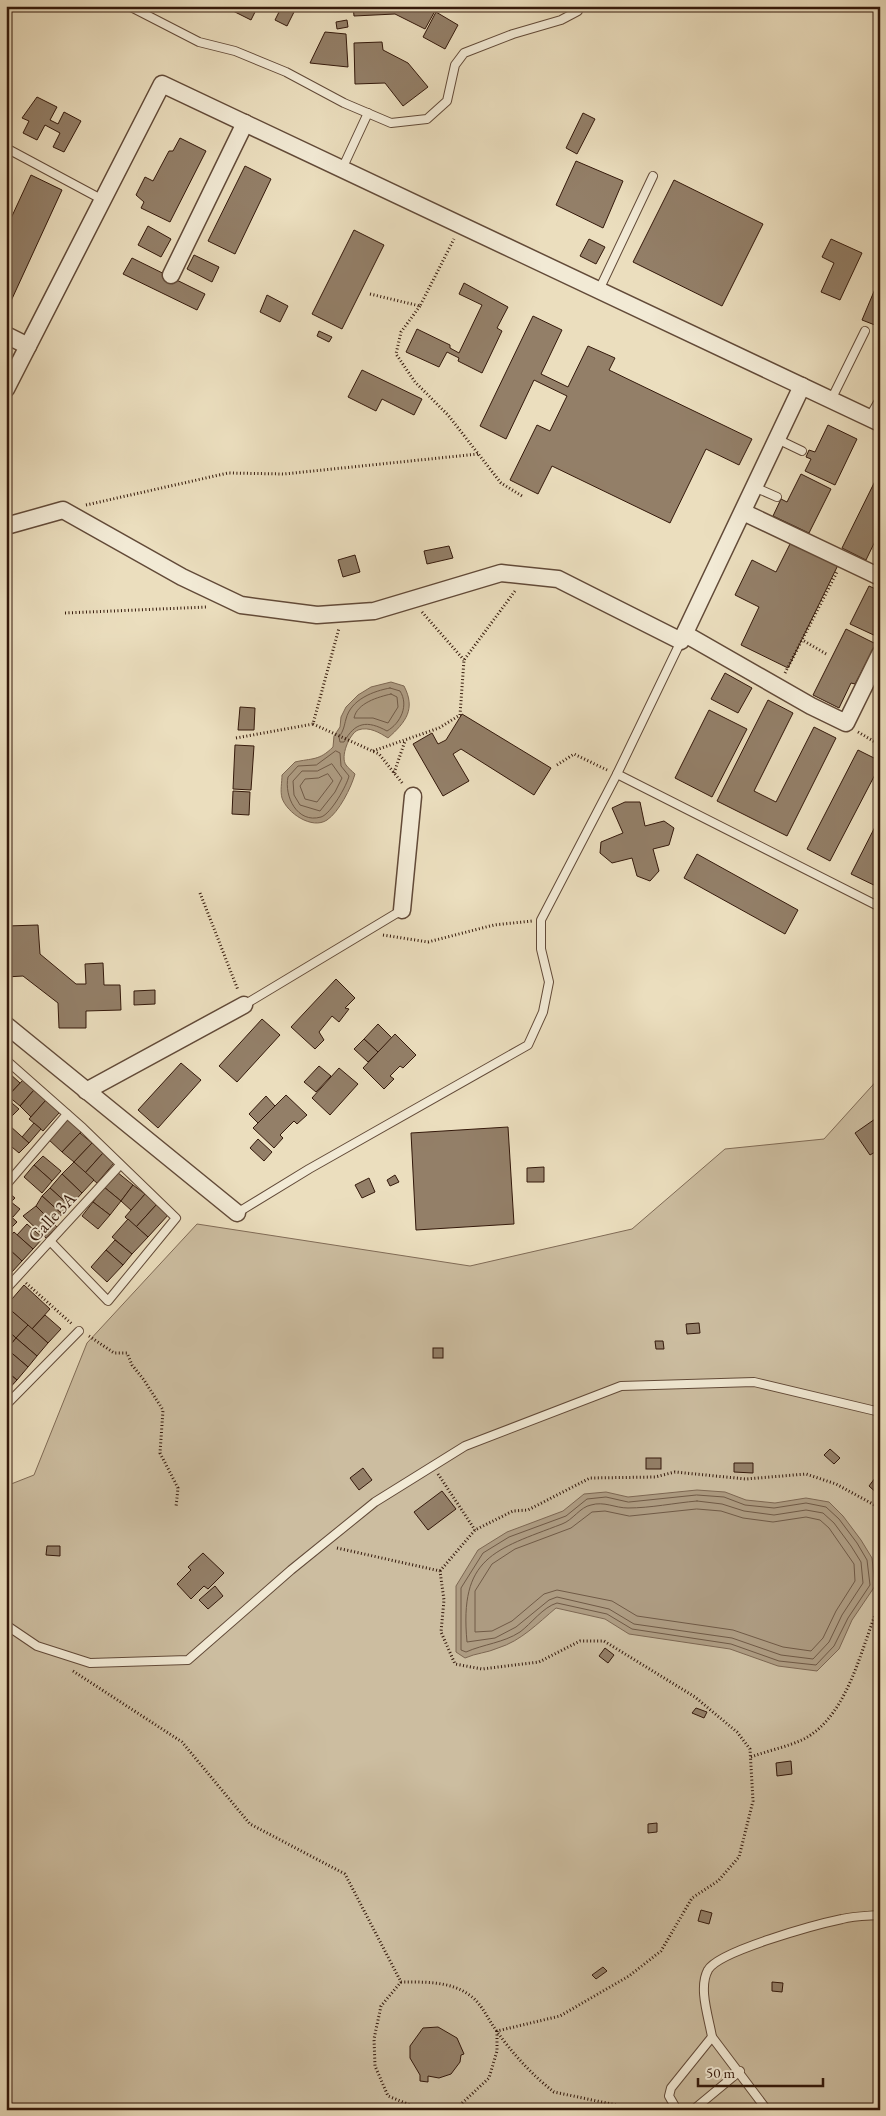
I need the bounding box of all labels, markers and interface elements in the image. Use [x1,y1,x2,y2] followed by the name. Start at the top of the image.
[23,1186,81,1247] street label: Calle 3A
[698,2056,824,2088] scale bar
[706,2063,735,2082] text: 50 m

